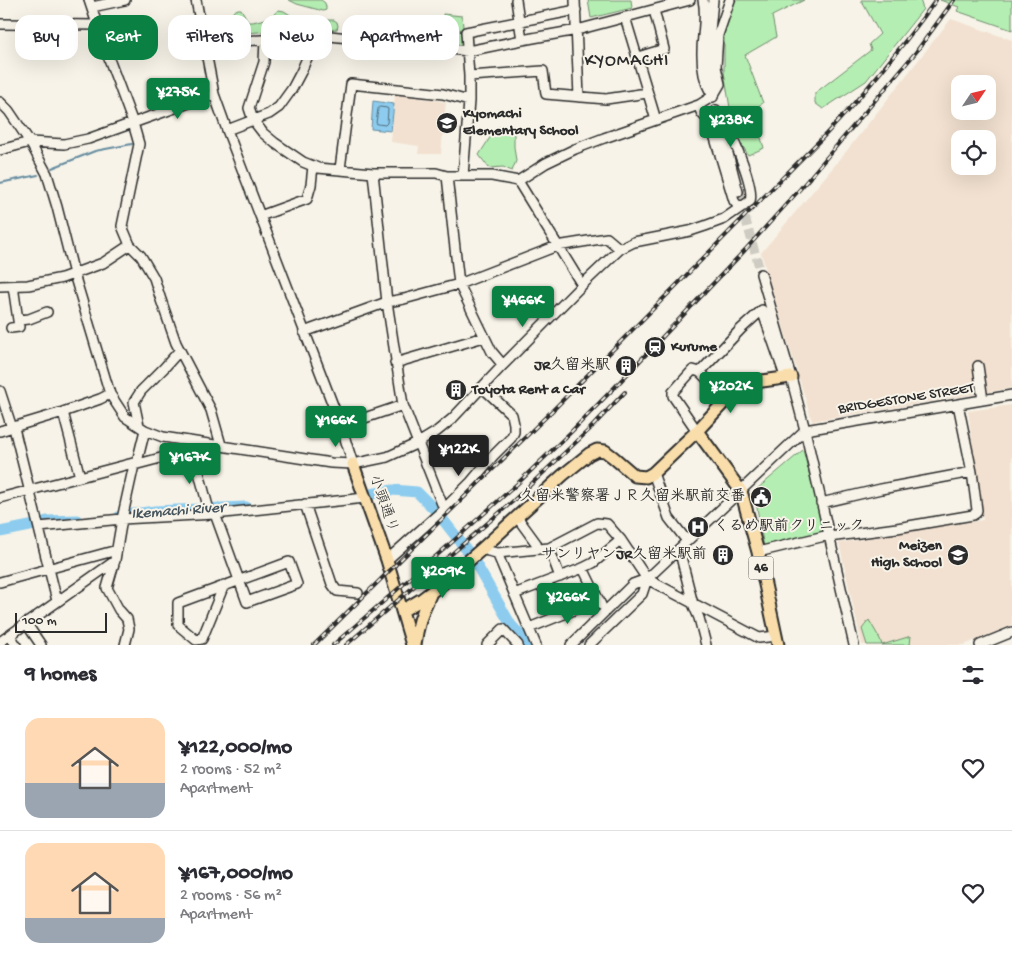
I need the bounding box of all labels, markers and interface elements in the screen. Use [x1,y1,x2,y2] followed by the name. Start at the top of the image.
[15,15,78,60] chip: Buy
[88,15,158,60] chip: Rent
[168,15,251,60] chip: Filters
[261,15,332,60] chip: New
[342,15,459,60] chip: Apartment
[585,51,669,72] district label: KYOMACHI
[951,75,996,120] north arrow
[951,75,996,175] map controls
[143,78,213,120] pin: ¥275K
[158,84,198,103] text: ¥275K
[462,105,579,140] place label: Kyomachi Elementary School
[696,106,766,148] pin: ¥238K
[435,111,459,135] school or university icon: Kyomachi Elementary School
[710,112,752,131] text: ¥238K
[951,130,996,175] button: locate
[488,286,558,328] pin: ¥466K
[503,292,543,311] text: ¥466K
[643,335,667,359] station icon: Kurume
[670,338,718,356] place label: Kurume
[614,354,638,378] building icon: JR久留米駅
[533,356,610,375] place label: JR久留米駅
[696,372,766,414] pin: ¥202K
[444,378,468,402] building icon: Toyota Rent a Car
[710,378,752,397] text: ¥202K
[836,379,976,419] street label: BRIDGESTONE STREET
[471,381,586,399] place label: Toyota Rent a Car
[301,406,371,448] pin: ¥166K
[317,412,355,431] text: ¥166K
[424,434,494,477] pin: ¥122K
[440,441,478,460] text: ¥122K
[155,442,225,485] pin: ¥167K
[170,449,210,468] text: ¥167K
[365,473,401,535] street label: 小頭通り
[749,485,773,509] public building icon: 久留米警察署ＪＲ久留米駅前交番
[520,487,745,506] place label: 久留米警察署ＪＲ久留米駅前交番
[131,499,229,525] water label: Ikemachi River
[686,515,710,539] hospital icon: くるめ駅前クリニック
[714,517,864,536] place label: くるめ駅前クリニック
[871,537,943,572] place label: Meizen High School
[711,543,735,567] building icon: サンリヤンJR久留米駅前
[946,543,970,567] school or university icon: Meizen High School
[541,545,707,564] place label: サンリヤンJR久留米駅前
[408,556,478,599] pin: ¥209K
[748,556,774,580] road number: 46
[422,563,464,582] text: ¥209K
[533,582,603,625] pin: ¥266K
[548,589,588,608] text: ¥266K
[15,610,108,633] scale bar
[22,613,57,630] text: 100 m
[959,661,987,689] icon: filters
[25,663,96,688] text: 9 homes
[180,736,292,761] text: ¥122,000/mo
[65,738,125,798] icon: home
[959,754,987,782] icon: heart
[180,761,282,780] text: 2 rooms · 52 m²
[180,780,252,799] text: Apartment
[180,862,293,887] text: ¥167,000/mo
[65,863,125,923] icon: home
[959,879,987,907] icon: heart
[180,887,282,906] text: 2 rooms · 56 m²
[180,906,252,925] text: Apartment

